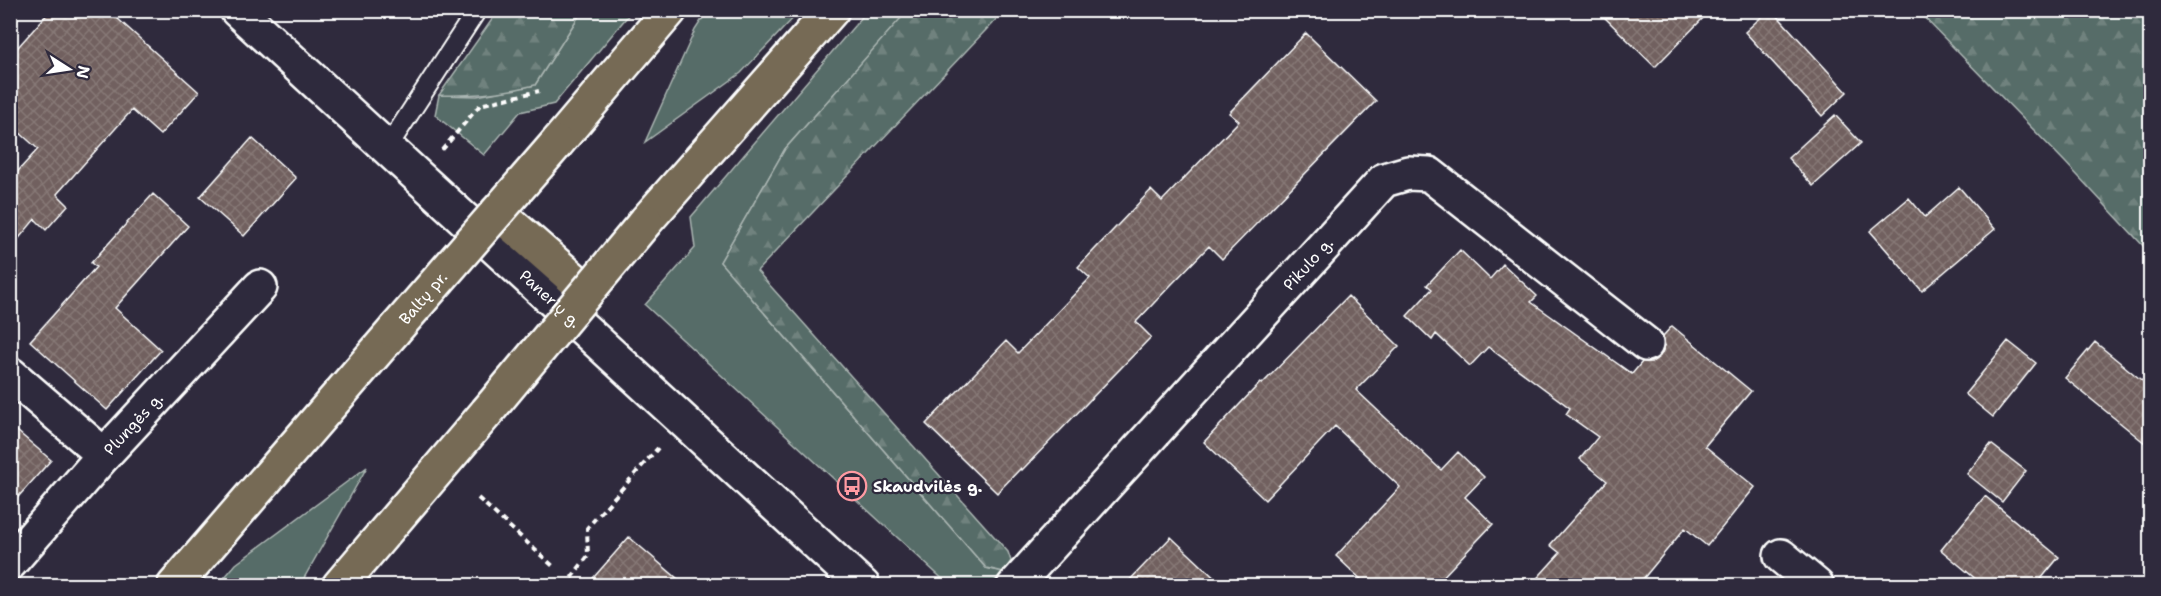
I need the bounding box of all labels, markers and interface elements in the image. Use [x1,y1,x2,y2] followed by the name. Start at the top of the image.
[39,39,99,99] north arrow
[72,64,95,80] text: N
[1278,233,1337,295] street label: Pikulo g.
[515,265,586,332] street label: Panerių g.
[394,267,452,329] street label: Baltų pr.
[99,388,167,459] street label: Plungės g.
[836,470,868,502] bus stop icon: Skaudvilės g.
[873,476,982,497] place label: Skaudvilės g.

